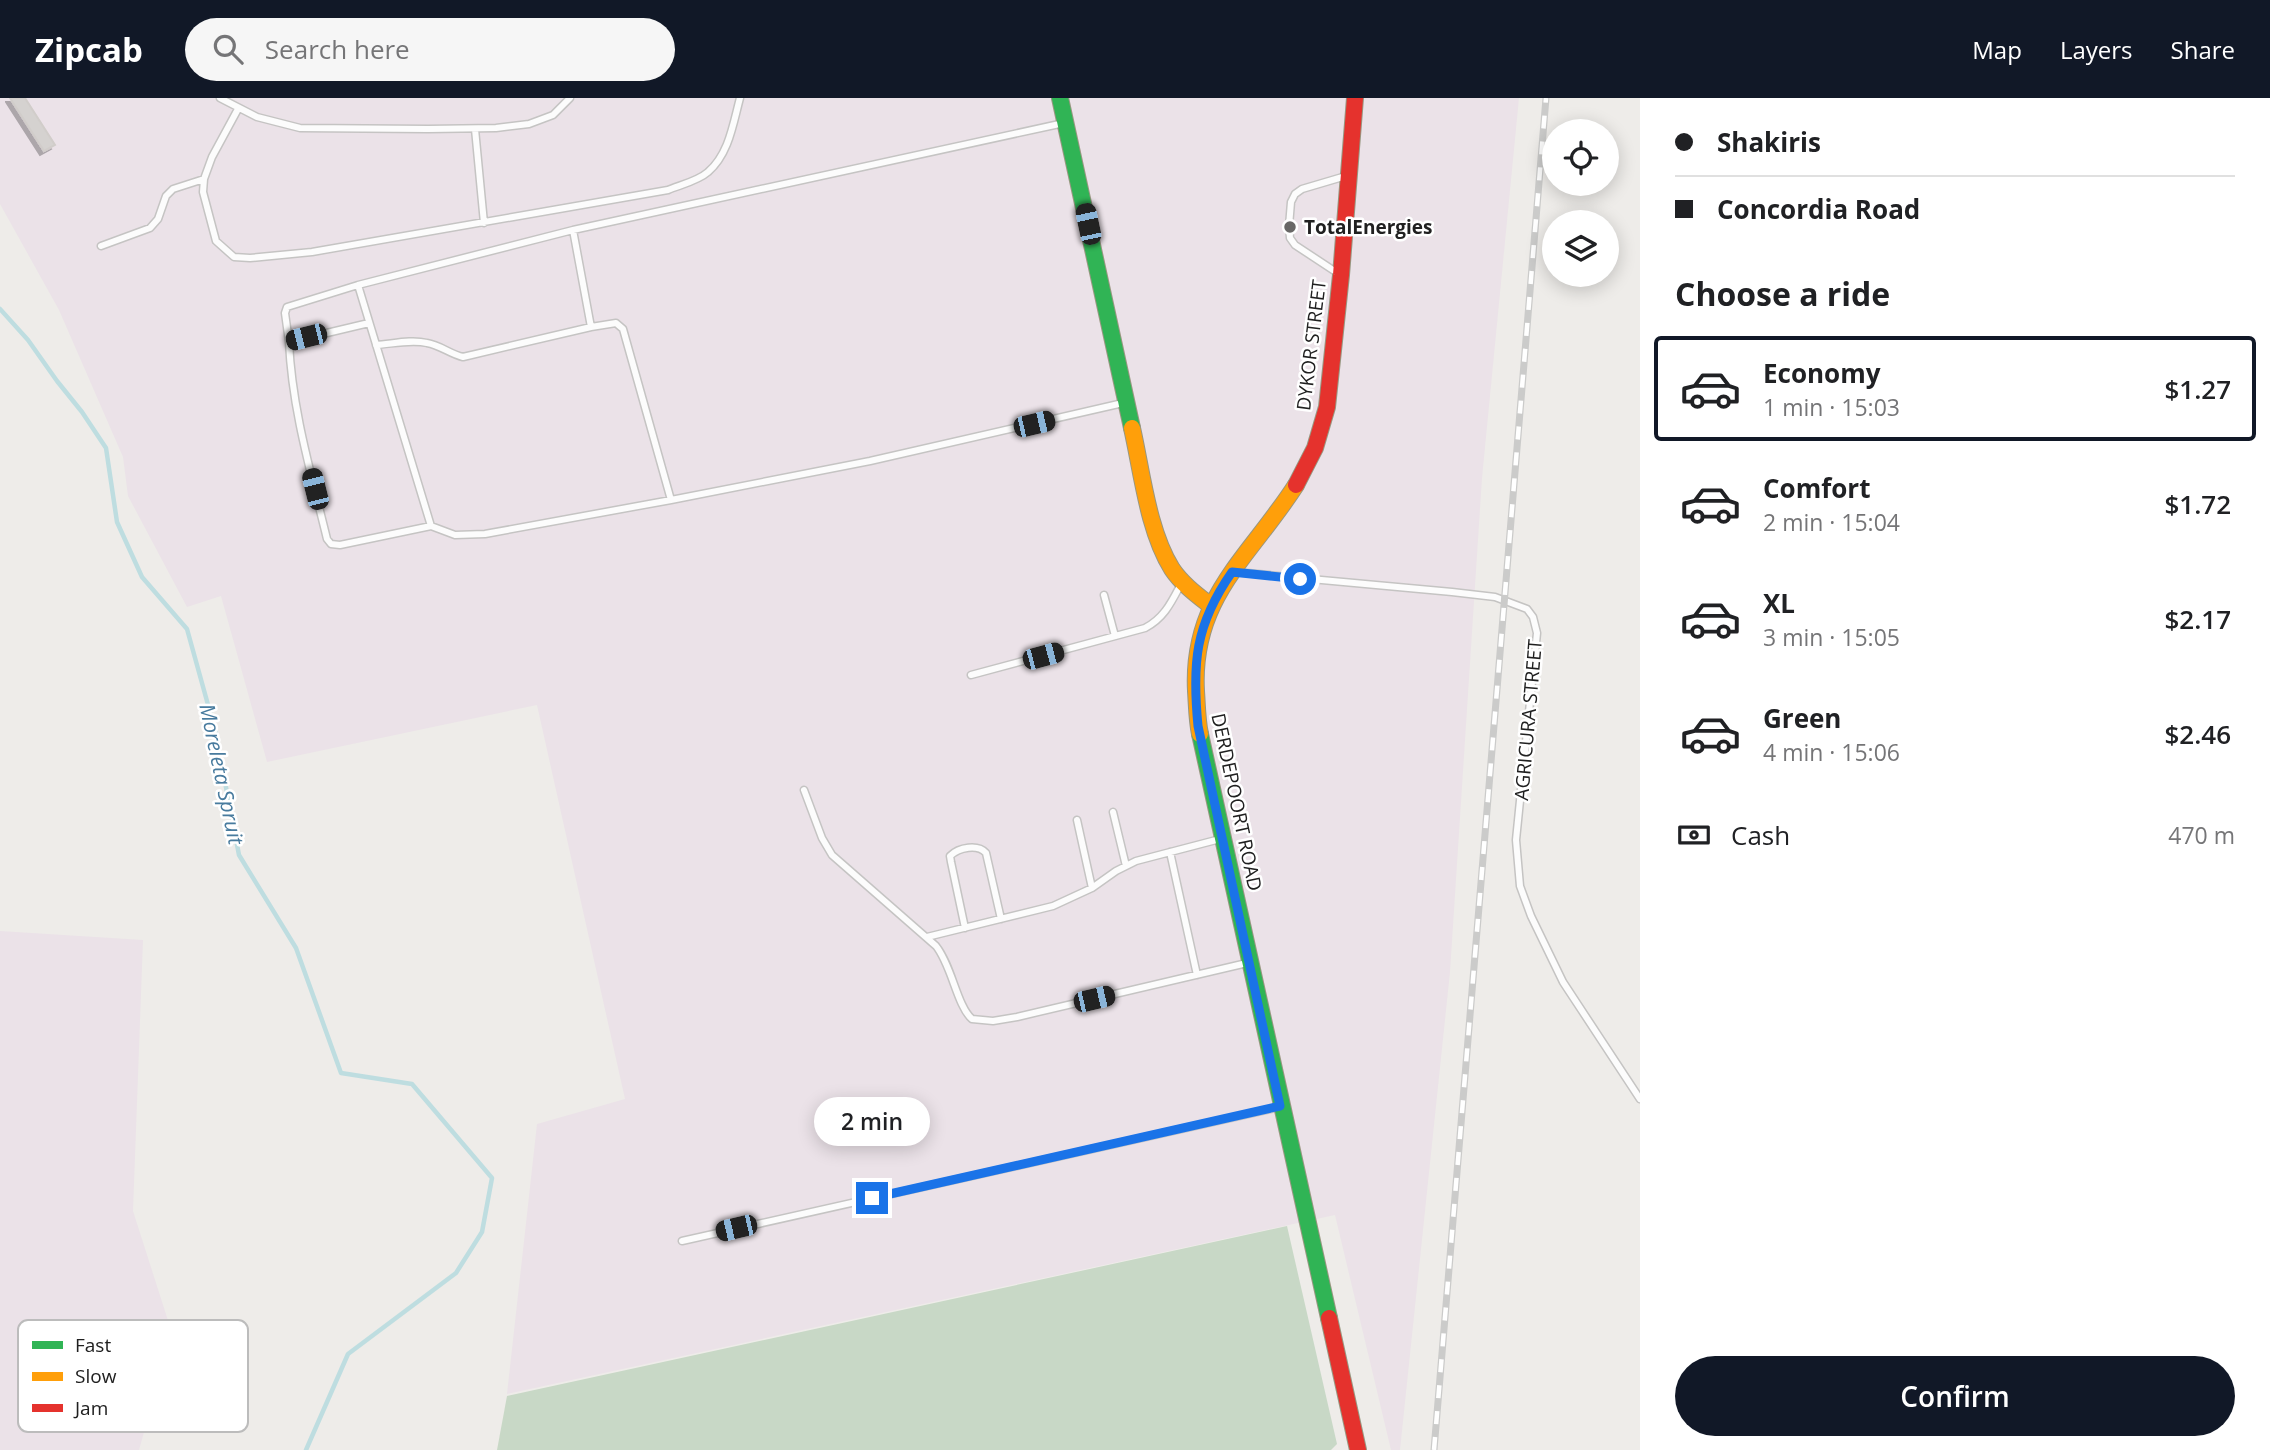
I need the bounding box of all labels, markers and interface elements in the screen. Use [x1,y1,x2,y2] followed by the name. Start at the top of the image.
[185,18,675,81] search box
[35,27,143,72] text: Zipcab
[209,30,247,68] icon: search
[265,31,410,67] text: Search here
[1972,33,2022,66] text: Map
[2060,33,2133,66] text: Layers
[2171,33,2235,66] text: Share
[1542,119,1619,287] map controls
[1542,119,1619,196] button: locate
[1717,124,1821,160] text: Shakiris
[1717,191,1920,227] text: Concordia Road
[1074,201,1103,247] car
[1542,210,1619,287] button: layers
[1304,214,1432,240] place label: TotalEnergies
[1282,219,1298,235] marker: TotalEnergies
[1675,272,1890,315] text: Choose a ride
[1290,278,1332,412] street label: DYKOR STREET
[284,322,329,352] car
[1763,355,1881,391] text: Economy
[1679,357,1742,420] icon: car
[2164,371,2231,407] text: $1.27
[1763,391,1900,423] text: 1 min · 15:03
[1012,409,1057,439] car
[300,466,331,512] car
[1763,470,1870,506] text: Comfort
[1679,472,1742,535] icon: car
[2164,486,2231,522] text: $1.72
[1763,506,1900,538] text: 2 min · 15:04
[1284,563,1316,595] route start
[1763,585,1795,621] text: XL
[1679,587,1742,650] icon: car
[2164,601,2231,637] text: $2.17
[1763,621,1900,653] text: 3 min · 15:05
[1508,638,1548,802] street label: AGRICURA STREET
[1020,640,1067,672] car
[1763,700,1841,736] text: Green
[193,701,251,848] water label: Moreleta Spruit
[1679,702,1742,765] icon: car
[1205,711,1269,893] street label: DERDEPOORT ROAD
[2164,716,2231,752] text: $2.46
[1763,736,1900,768] text: 4 min · 15:06
[1675,816,1713,854] icon: cash
[1731,817,1790,853] text: Cash
[2168,819,2235,851] text: 470 m
[1072,984,1117,1014] car
[814,1096,930,1146] callout: 2 min
[841,1105,903,1137] text: 2 min
[856,1182,888,1214] route end
[714,1213,759,1243] car
[18,1320,248,1432] legend
[75,1332,111,1358] text: Fast
[1675,1356,2235,1436] button: Confirm
[75,1363,117,1389] text: Slow
[73,1395,108,1421] text: Jam

